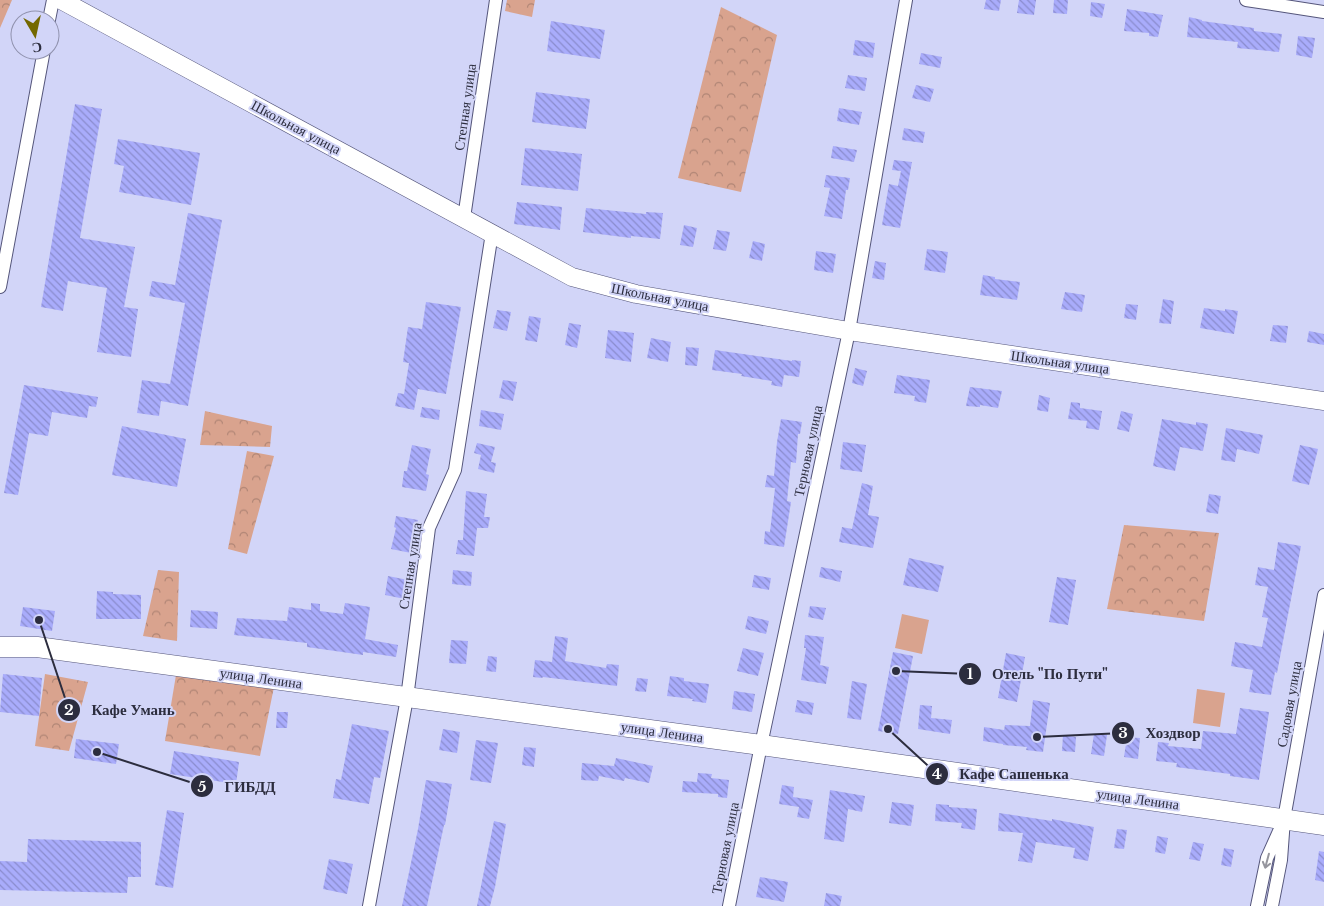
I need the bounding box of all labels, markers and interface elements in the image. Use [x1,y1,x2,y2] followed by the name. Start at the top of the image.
[10,10,60,60] north arrow
[31,38,43,58] text: С
[450,62,480,152] street label: Степная улица
[248,96,345,159] street label: Школьная улица
[610,279,711,315] street label: Школьная улица
[1010,346,1111,378] street label: Школьная улица
[789,403,827,499] street label: Терновая улица
[394,521,426,611] street label: Степная улица
[957,659,1118,689] callout: Отель "По Пути"
[1273,659,1306,749] street label: Садовая улица
[219,663,304,693] street label: улица Ленина
[967,664,974,683] text: 1
[992,664,1108,683] text: Отель "По Пути"
[56,695,185,725] callout: Кафе Умань
[64,700,74,719] text: 2
[91,700,175,719] text: Кафе Умань
[620,717,705,747] street label: улица Ленина
[1110,718,1210,748] callout: Хоздвор
[1118,723,1128,742] text: 3
[1145,723,1201,742] text: Хоздвор
[925,759,1079,789] callout: Кафе Сашенька
[932,764,942,783] text: 4
[959,764,1069,783] text: Кафе Сашенька
[190,771,286,801] callout: ГИБДД
[198,777,207,796] text: 5
[224,777,276,796] text: ГИБДД
[1096,784,1181,814] street label: улица Ленина
[707,800,743,896] street label: Терновая улица
[1261,853,1271,869] one-way arrow

